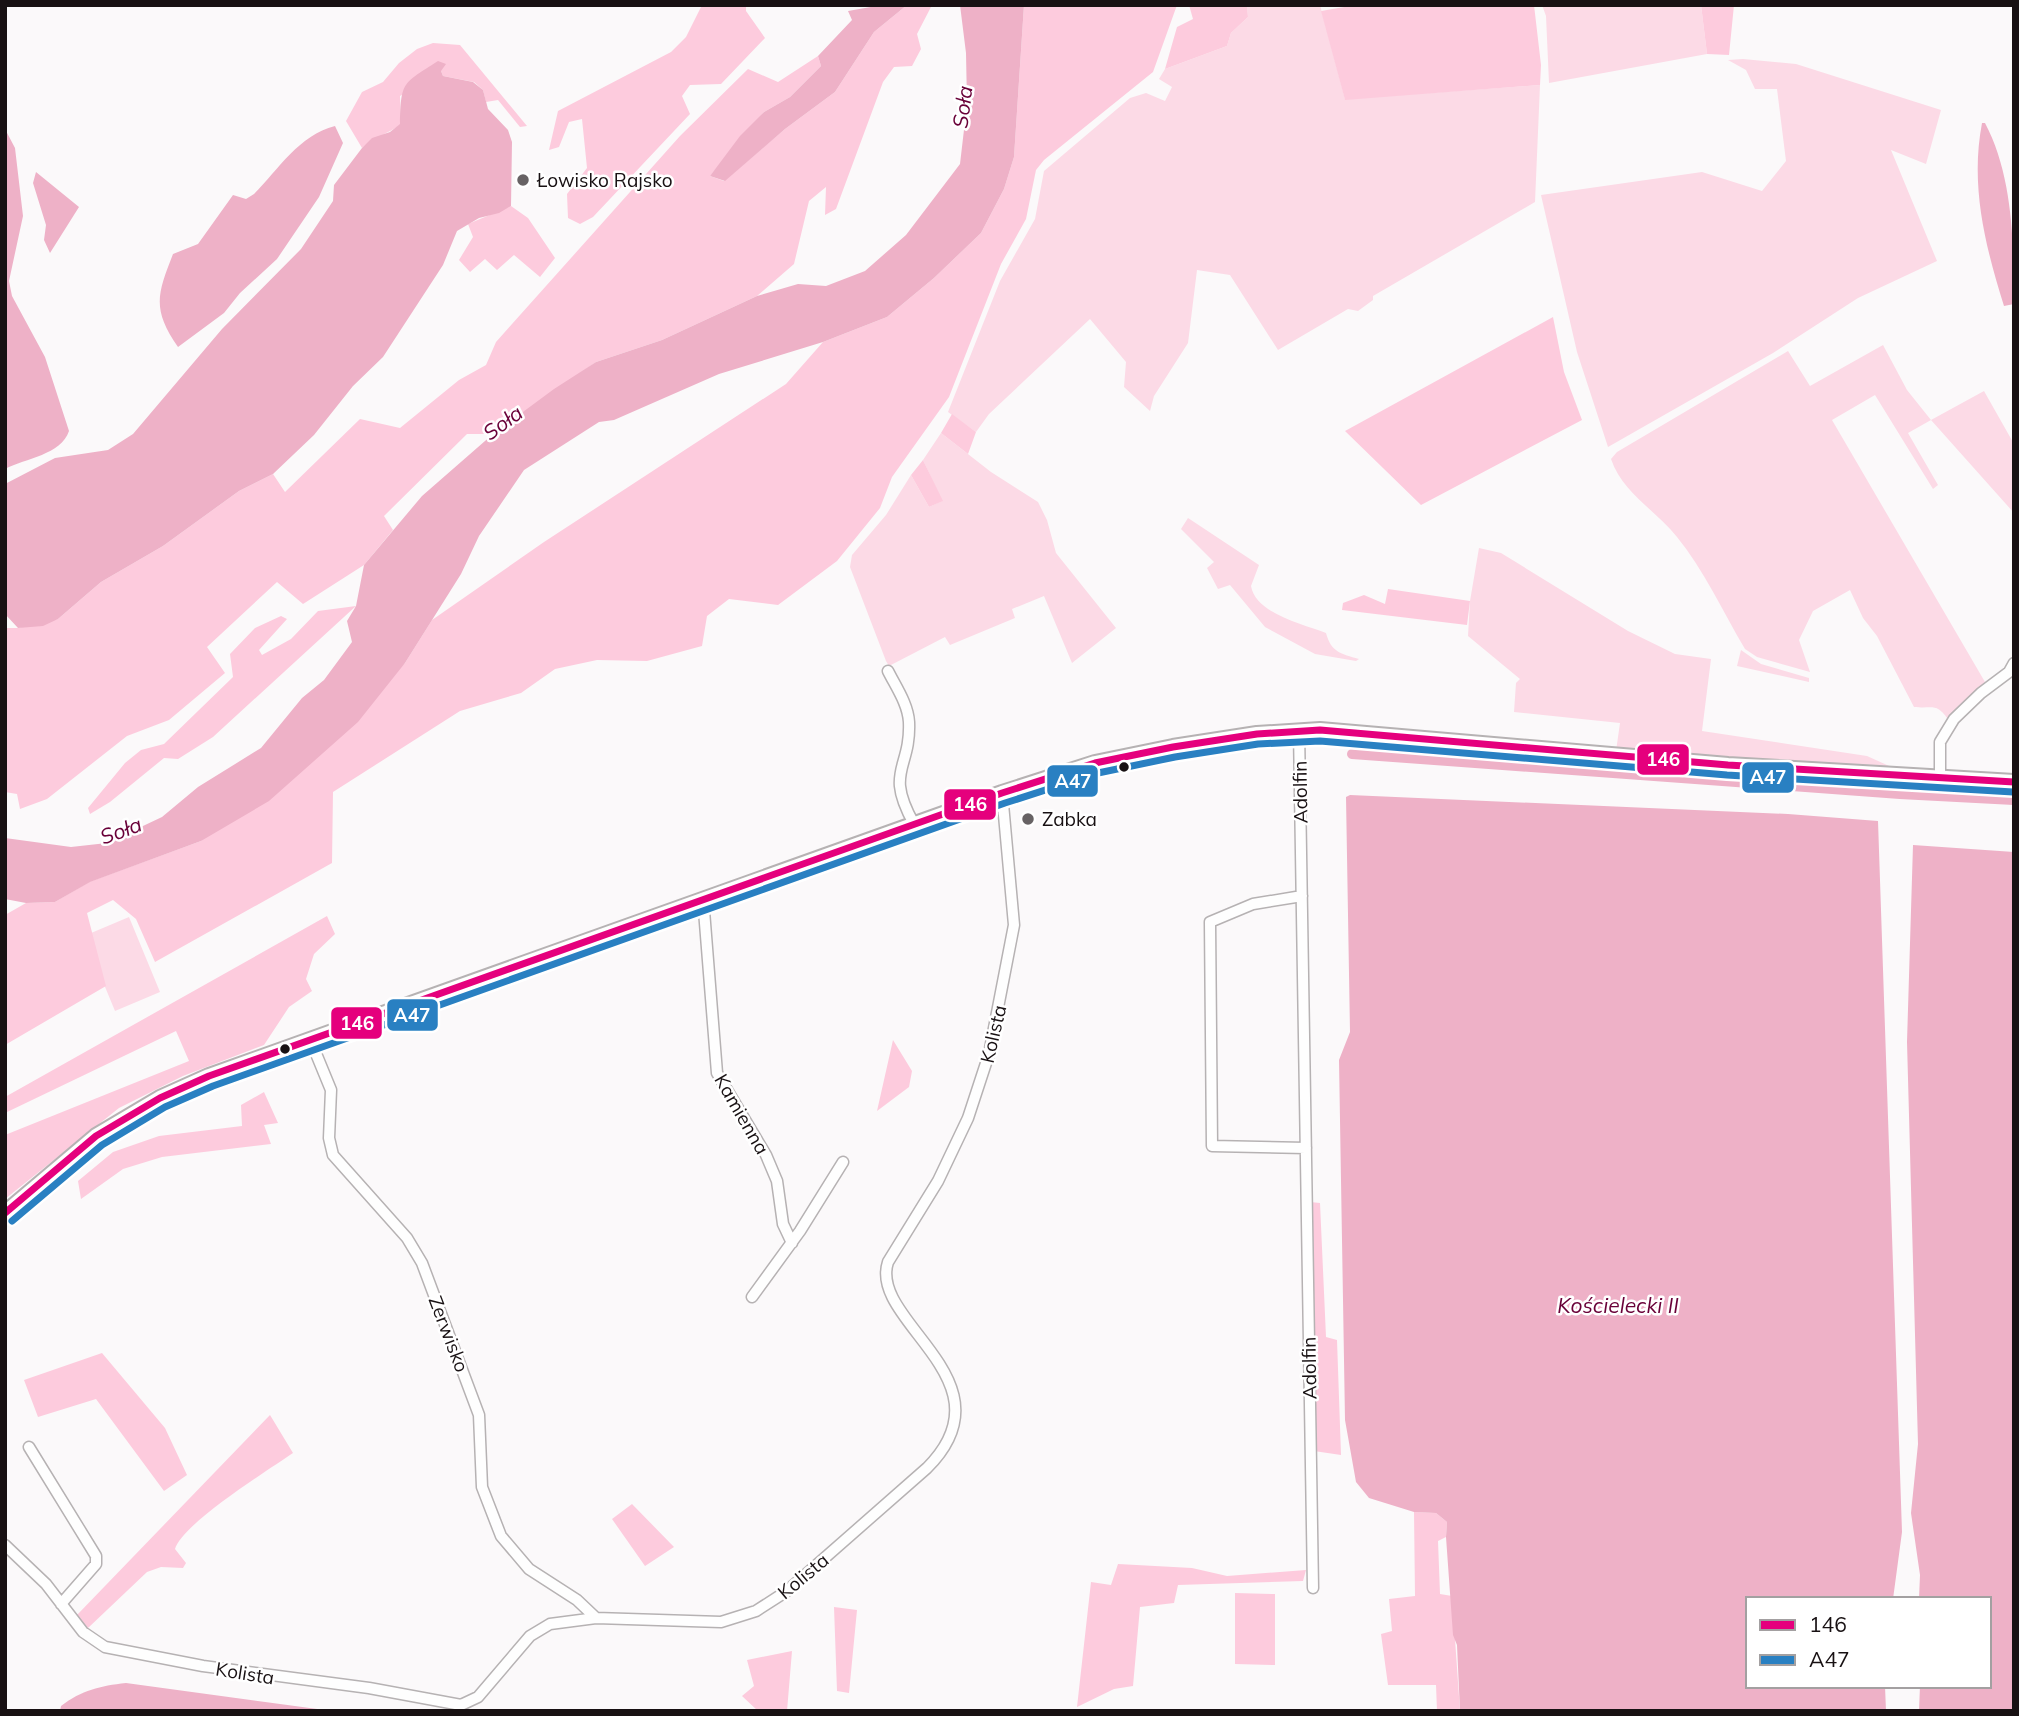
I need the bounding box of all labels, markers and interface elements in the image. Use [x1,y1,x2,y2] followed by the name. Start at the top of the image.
[947,84,978,130] water label: Soła
[536,168,673,192] place label: Łowisko Rajsko
[515,172,531,188] marker: Łowisko Rajsko
[478,399,527,445] water label: Soła
[1636,743,1690,776] line badge: 146
[1646,747,1680,771] text: 146
[1117,760,1131,774] unlabelled marker
[1287,760,1313,824] street label: Adolfin
[1741,761,1795,794] line badge: A47
[1046,764,1099,798] line badge: A47
[1749,765,1787,789] text: A47
[1054,769,1092,793] text: A47
[943,788,997,821] line badge: 146
[953,792,987,816] text: 146
[1042,807,1097,831] place label: Zabka
[96,811,145,850] water label: Soła
[1020,811,1036,827] marker: Zabka
[386,998,439,1032] line badge: A47
[393,1003,431,1027] text: A47
[975,1003,1011,1065] street label: Kolista
[330,1006,383,1040] line badge: 146
[340,1011,374,1035] text: 146
[278,1042,292,1056] unlabelled marker
[709,1070,775,1158] street label: Kamienna
[424,1292,474,1376] street label: Zerwisko
[1557,1292,1679,1318] water label: Kościelecki II
[1296,1336,1322,1400] street label: Adolfin
[773,1548,833,1604] street label: Kolista
[1746,1597,1991,1688] legend
[1809,1611,1847,1637] text: 146
[1809,1646,1850,1672] text: A47
[214,1657,276,1689] street label: Kolista

